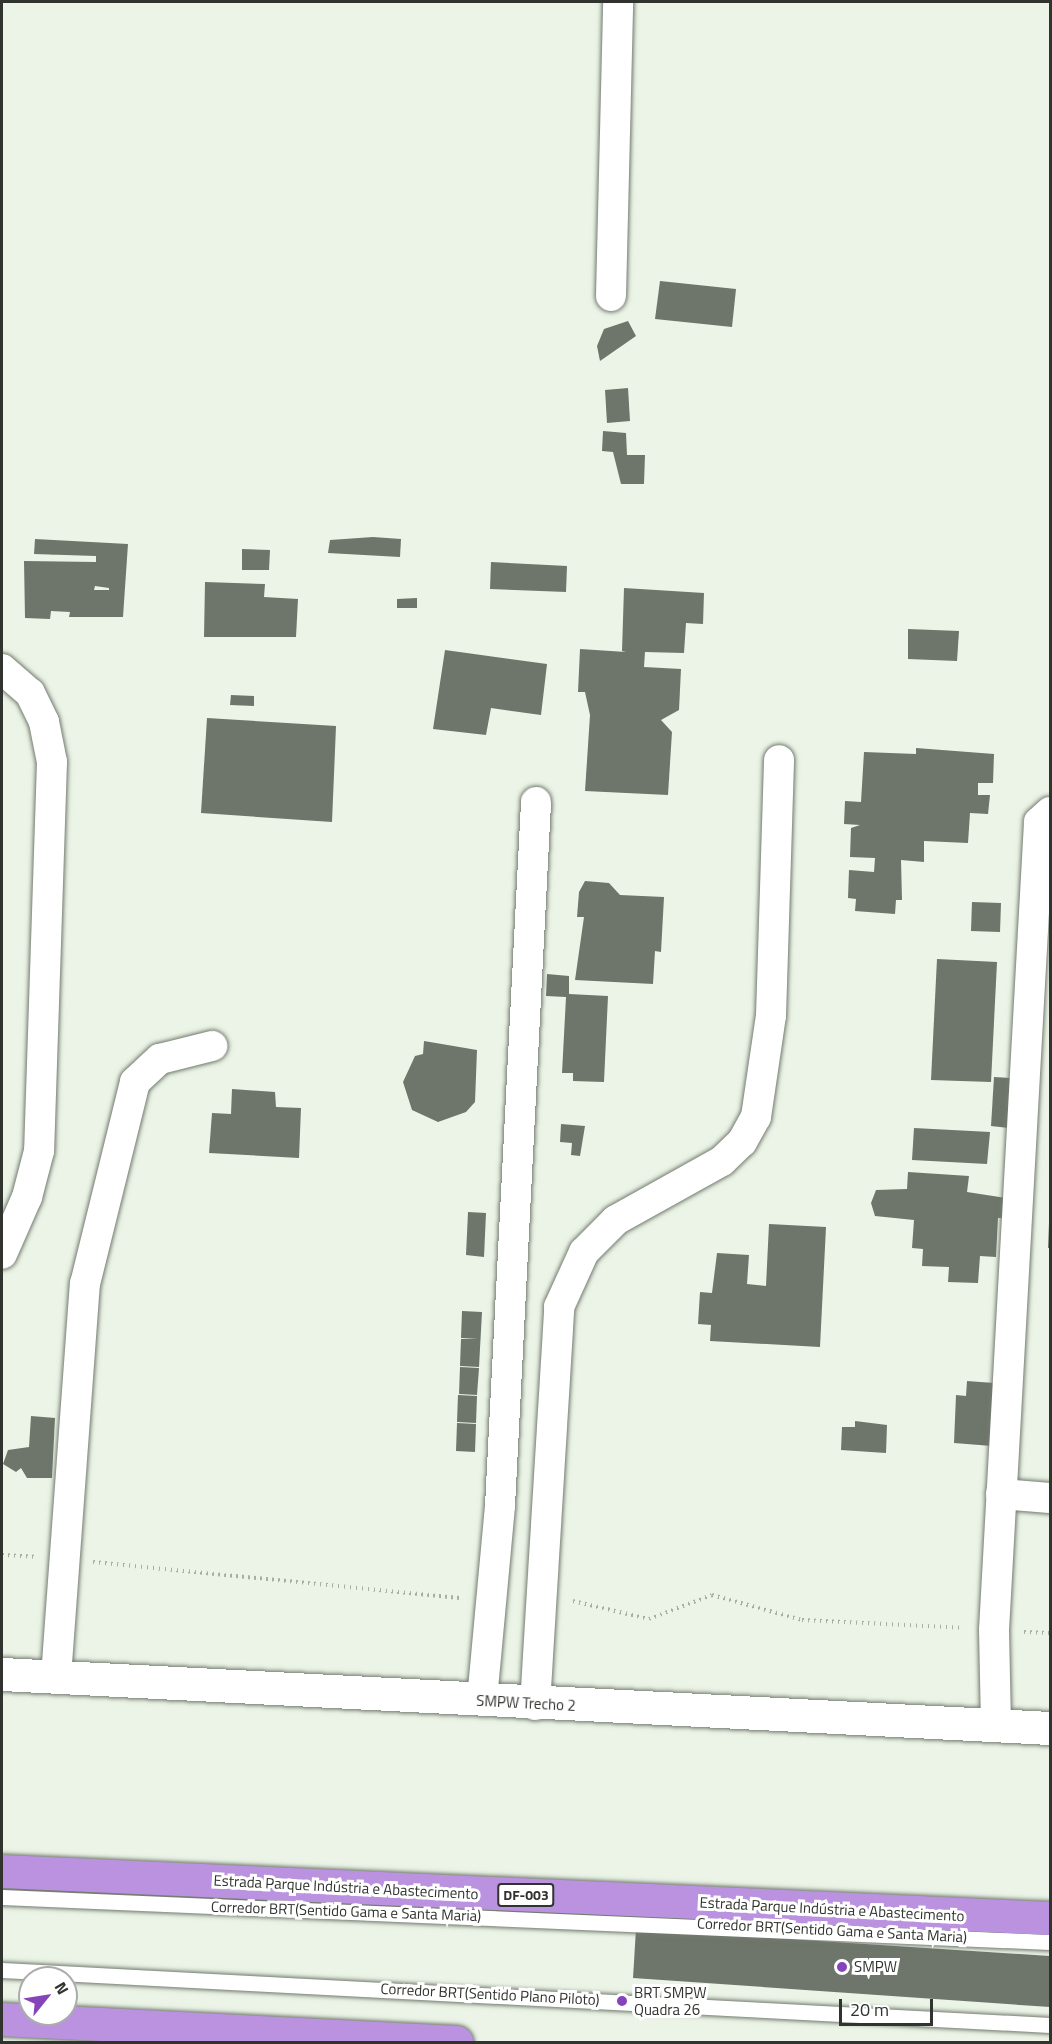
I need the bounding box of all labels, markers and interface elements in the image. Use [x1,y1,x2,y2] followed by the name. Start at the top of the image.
[476,1691,576,1715] street label: SMPW Trecho 2
[213,1871,479,1903] street label: Estrada Parque Indústria e Abastecimento
[496,1884,556,1906] road number: DF-003
[699,1893,965,1925] street label: Estrada Parque Indústria e Abastecimento
[211,1897,481,1925] street label: Corredor BRT(Sentido Gama e Santa Maria)
[696,1914,968,1946] street label: Corredor BRT(Sentido Gama e Santa Maria)
[854,1958,897,1976] place label: SMPW
[835,1960,849,1974] marker: SMPW
[18,1966,78,2026] north arrow
[49,1977,75,1999] text: N
[380,1979,600,2009] street label: Corredor BRT(Sentido Plano Piloto)
[634,1983,706,2018] place label: BRT SMPW Quadra 26
[842,1987,936,2025] scale bar
[615,1994,629,2008] marker: BRT SMPW Quadra 26
[850,1996,889,2023] text: 20 m

